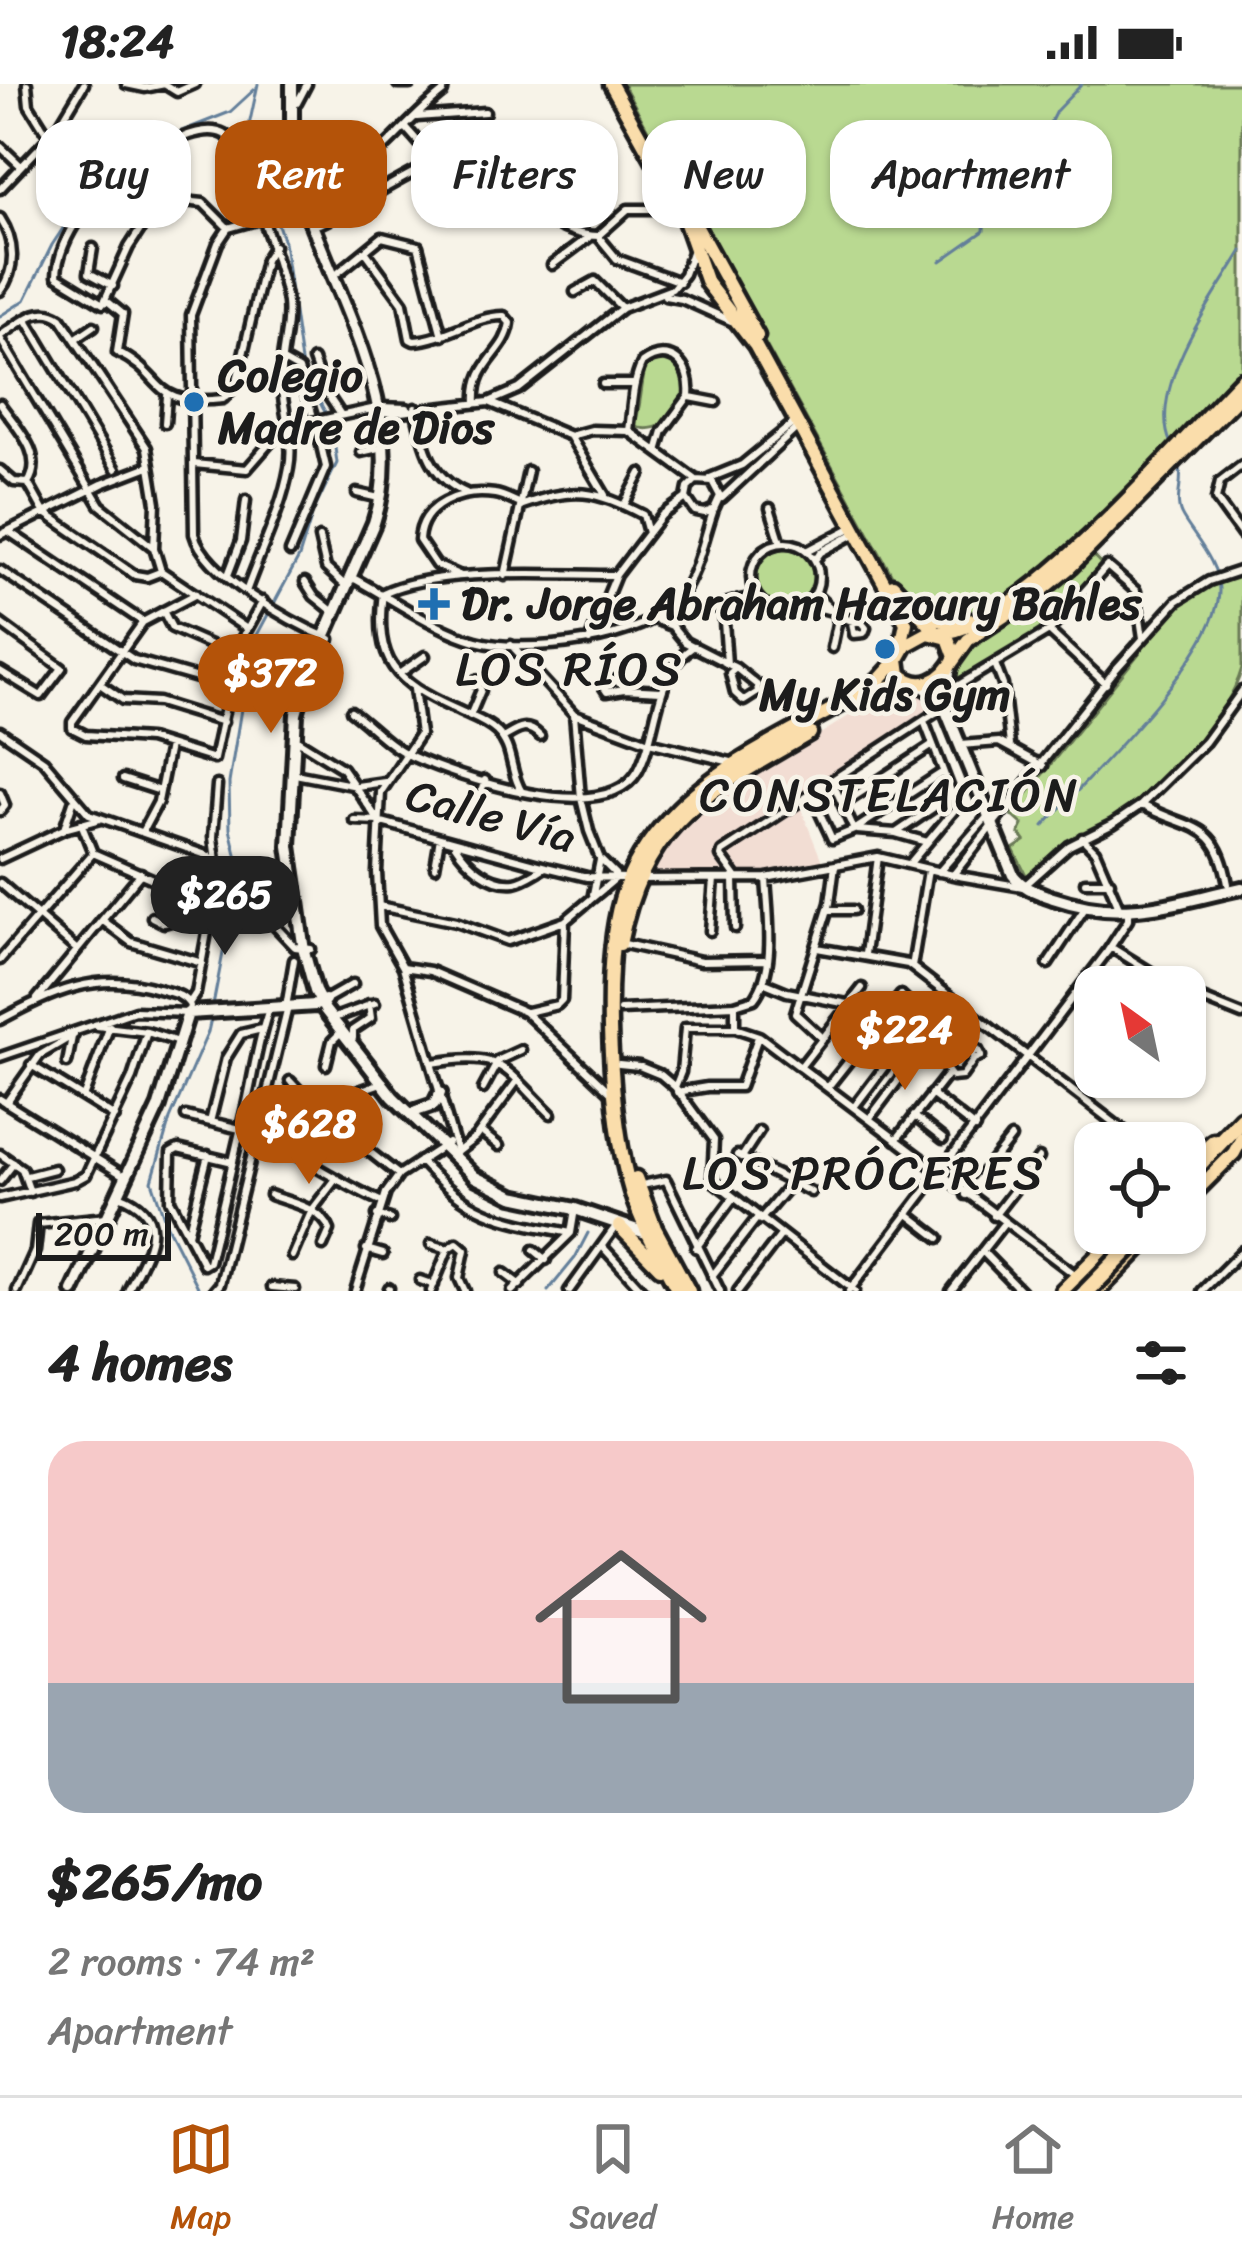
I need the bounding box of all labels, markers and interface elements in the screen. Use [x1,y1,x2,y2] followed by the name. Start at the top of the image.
[60,2,174,82] text: 18:24
[36,120,191,228] chip: Buy
[215,120,387,228] chip: Rent
[411,120,618,228] chip: Filters
[642,120,806,228] chip: New
[830,120,1112,228] chip: Apartment
[217,336,496,468] place label: Colegio Madre de Dios
[181,389,207,415] marker: Colegio Madre de Dios
[461,564,1143,644] place label: Dr. Jorge Abraham Hazoury Bahles
[418,588,450,620] marker: Dr. Jorge Abraham Hazoury Bahles
[455,626,685,711] district label: LOS RÍOS
[200,634,342,736] pin: $372
[872,636,898,662] marker: My Kids Gym
[225,638,317,707] text: $372
[758,655,1011,735] place label: My Kids Gym
[700,752,1080,837] district label: CONSTELACIÓN
[397,755,585,877] street label: Calle Vía
[154,856,296,958] pin: $265
[178,860,272,929] text: $265
[1074,966,1206,1098] north arrow
[1074,966,1206,1254] map controls
[834,991,976,1093] pin: $224
[857,995,953,1064] text: $224
[238,1085,380,1187] pin: $628
[262,1089,356,1158] text: $628
[1074,1122,1206,1254] button: locate
[682,1130,1046,1215] district label: LOS PRÓCERES
[54,1205,149,1263] text: 200 m
[36,1207,171,1260] scale bar
[48,1318,232,1408] text: 4 homes
[1128,1330,1194,1396] icon: filters
[513,1519,729,1735] icon: home
[48,1837,262,1927] text: $265/mo
[48,1927,315,1996] text: 2 rooms · 74 m²
[48,1996,232,2065] text: Apartment
[168,2116,234,2246] tab: Map
[569,2116,656,2246] tab: Saved
[992,2116,1074,2246] tab: Home

